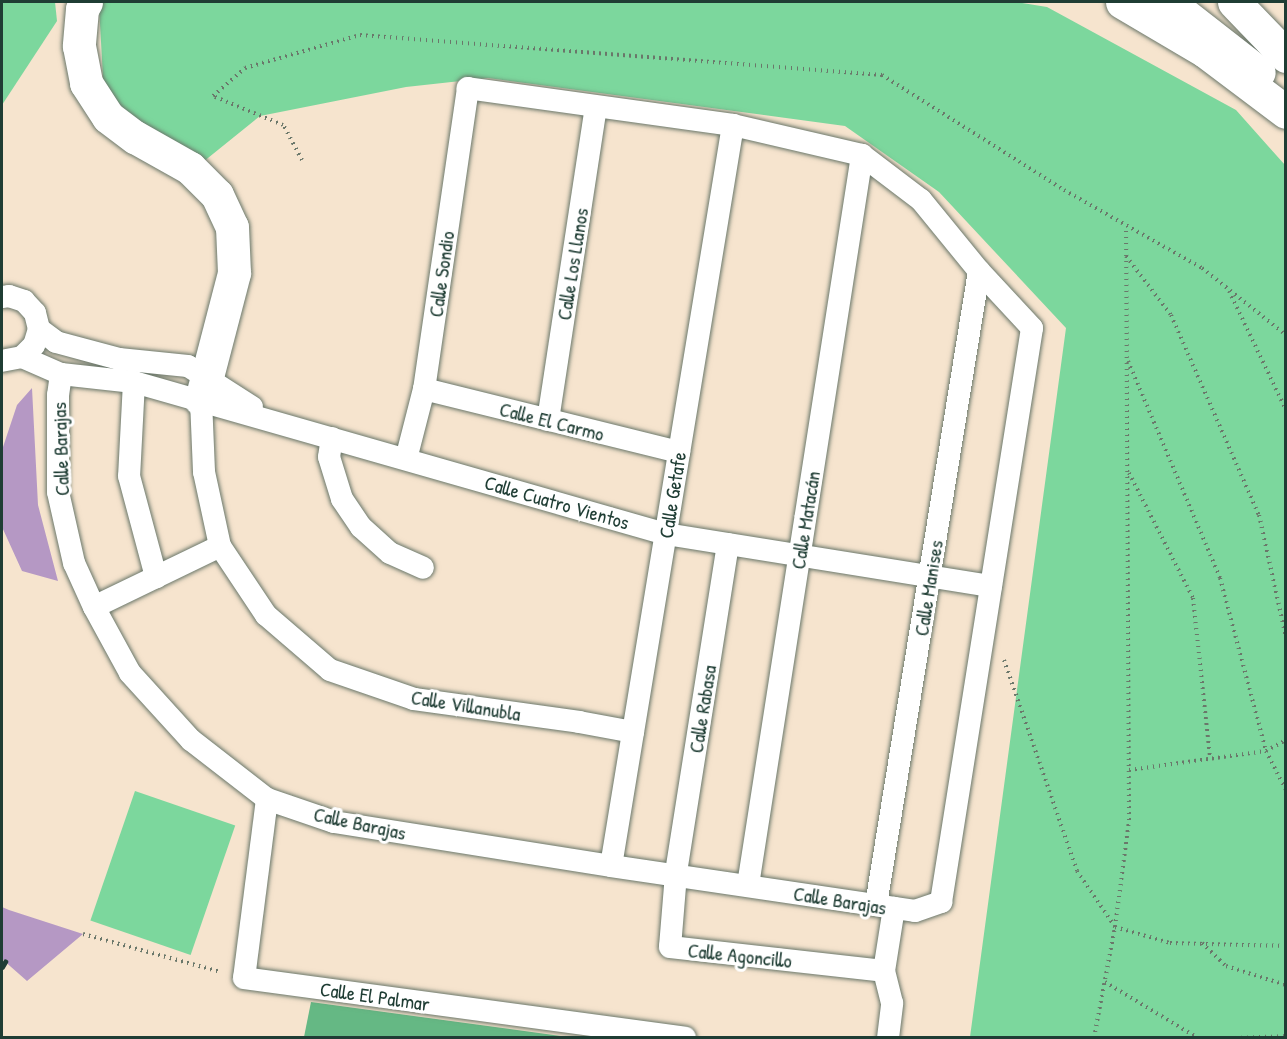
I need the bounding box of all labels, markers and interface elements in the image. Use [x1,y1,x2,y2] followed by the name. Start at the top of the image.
[551,206,593,322] street label: Calle Los Llanos
[423,229,459,319] street label: Calle Sondio
[497,396,607,446] street label: Calle El Carmo
[46,402,74,496] street label: Calle Barajas
[653,450,691,540] street label: Calle Getafe
[785,469,825,571] street label: Calle Matacán
[482,470,632,534] street label: Calle Cuatro Vientos
[909,538,947,638] street label: Calle Manises
[683,663,721,755] street label: Calle Rabasa
[410,684,522,726] street label: Calle Villanubla
[312,802,408,844] street label: Calle Barajas
[792,881,888,919] street label: Calle Barajas
[687,938,793,972] street label: Calle Agoncillo
[319,976,431,1016] street label: Calle El Palmar

